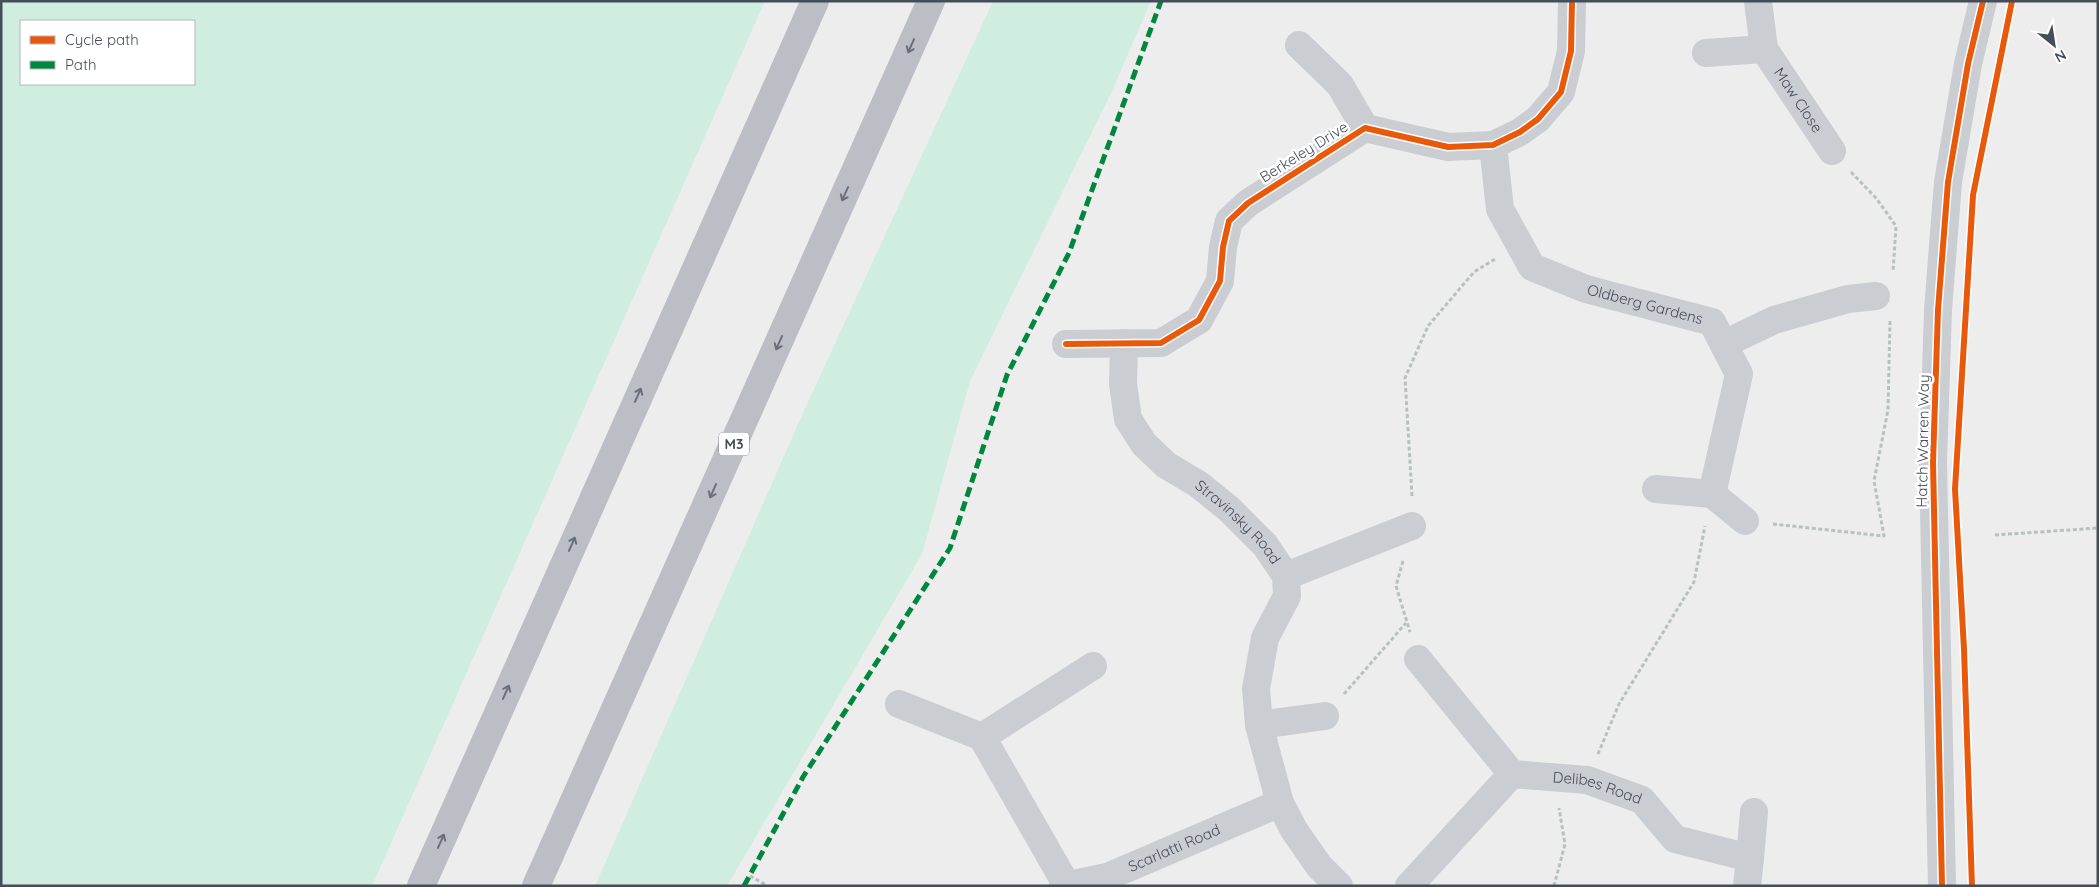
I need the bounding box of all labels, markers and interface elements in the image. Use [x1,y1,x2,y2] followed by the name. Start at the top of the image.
[20,20,195,85] legend
[2029,20,2079,70] north arrow
[65,30,139,49] text: Cycle path
[906,38,916,53] one-way arrow
[2052,46,2069,67] text: N
[65,55,97,74] text: Path
[1770,64,1827,136] street label: Maw Close
[1256,117,1351,186] street label: Berkeley Drive
[840,186,850,201] one-way arrow
[1585,280,1705,328] street label: Oldberg Gardens
[774,335,783,350] one-way arrow
[1912,374,1933,508] street label: Hatch Warren Way
[634,388,644,403] one-way arrow
[719,432,749,456] road number: M3
[1191,476,1285,567] street label: Stravinsky Road
[707,483,717,498] one-way arrow
[568,537,577,552] one-way arrow
[502,685,511,700] one-way arrow
[1552,767,1645,808] street label: Delibes Road
[1125,820,1223,876] street label: Scarlatti Road
[436,834,446,849] one-way arrow

